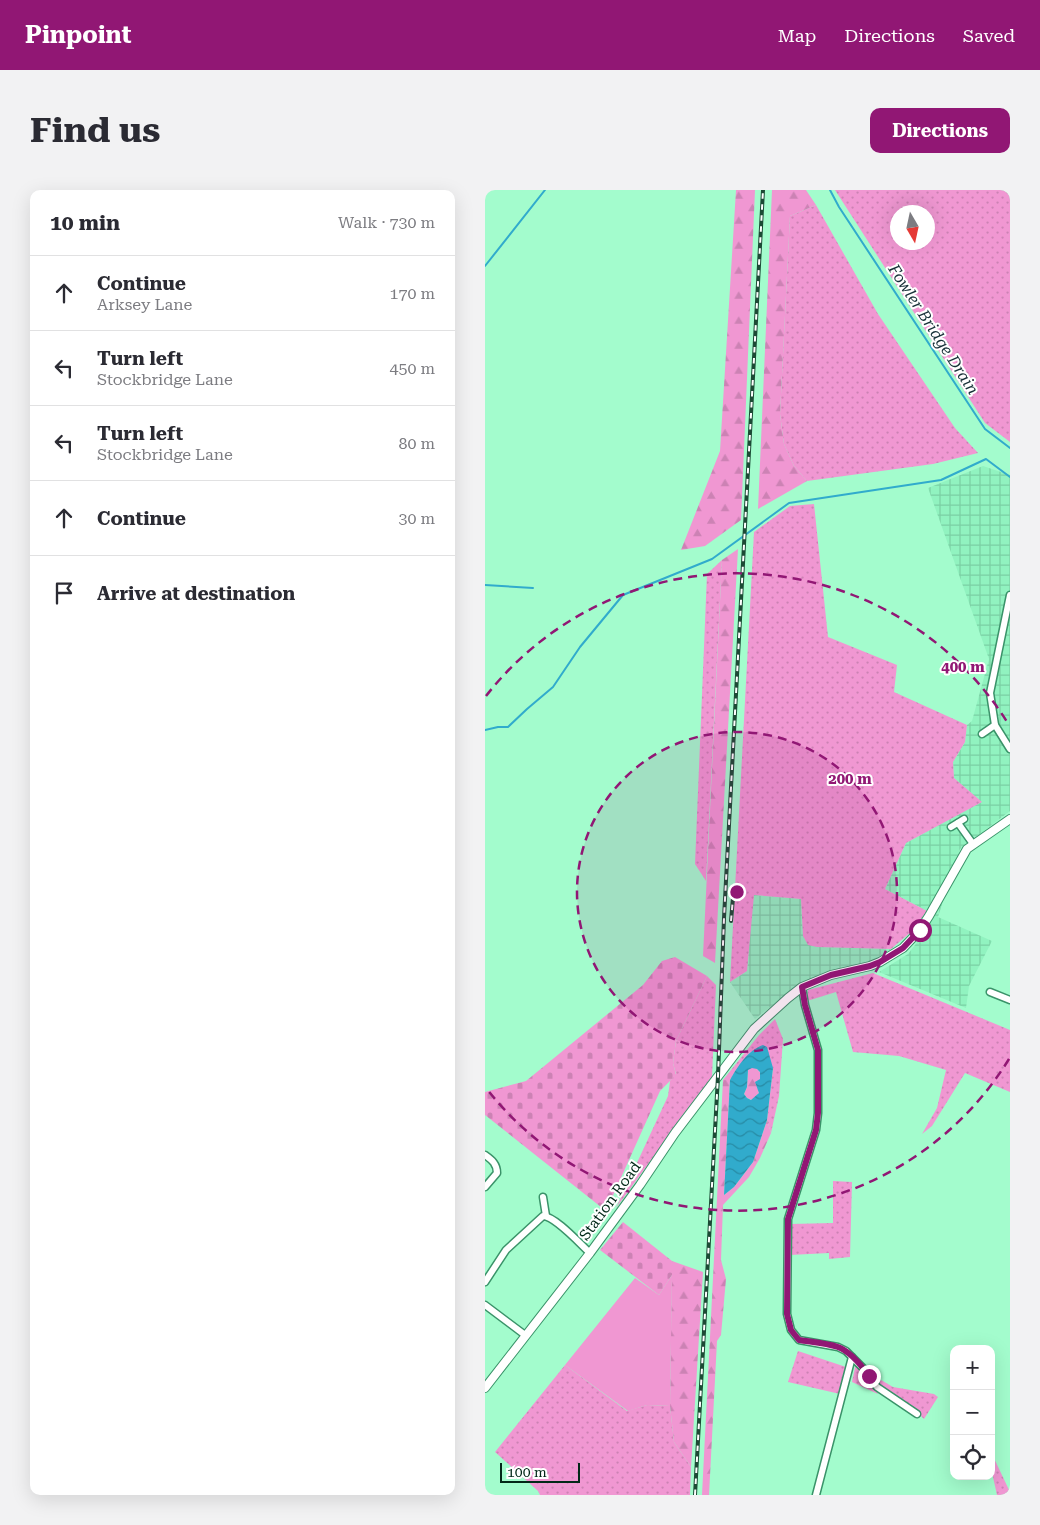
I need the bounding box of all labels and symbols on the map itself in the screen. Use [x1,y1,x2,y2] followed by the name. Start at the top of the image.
[890,205,935,250] north arrow
[884,260,983,398] water label: Fowler Bridge Drain
[941,658,985,676] text: 400 m
[828,770,872,788] text: 200 m
[728,883,746,901] centre of rings
[909,919,932,942] route start
[575,1158,645,1244] street label: Station Road
[858,1365,881,1388] route end
[500,1460,580,1483] scale bar

